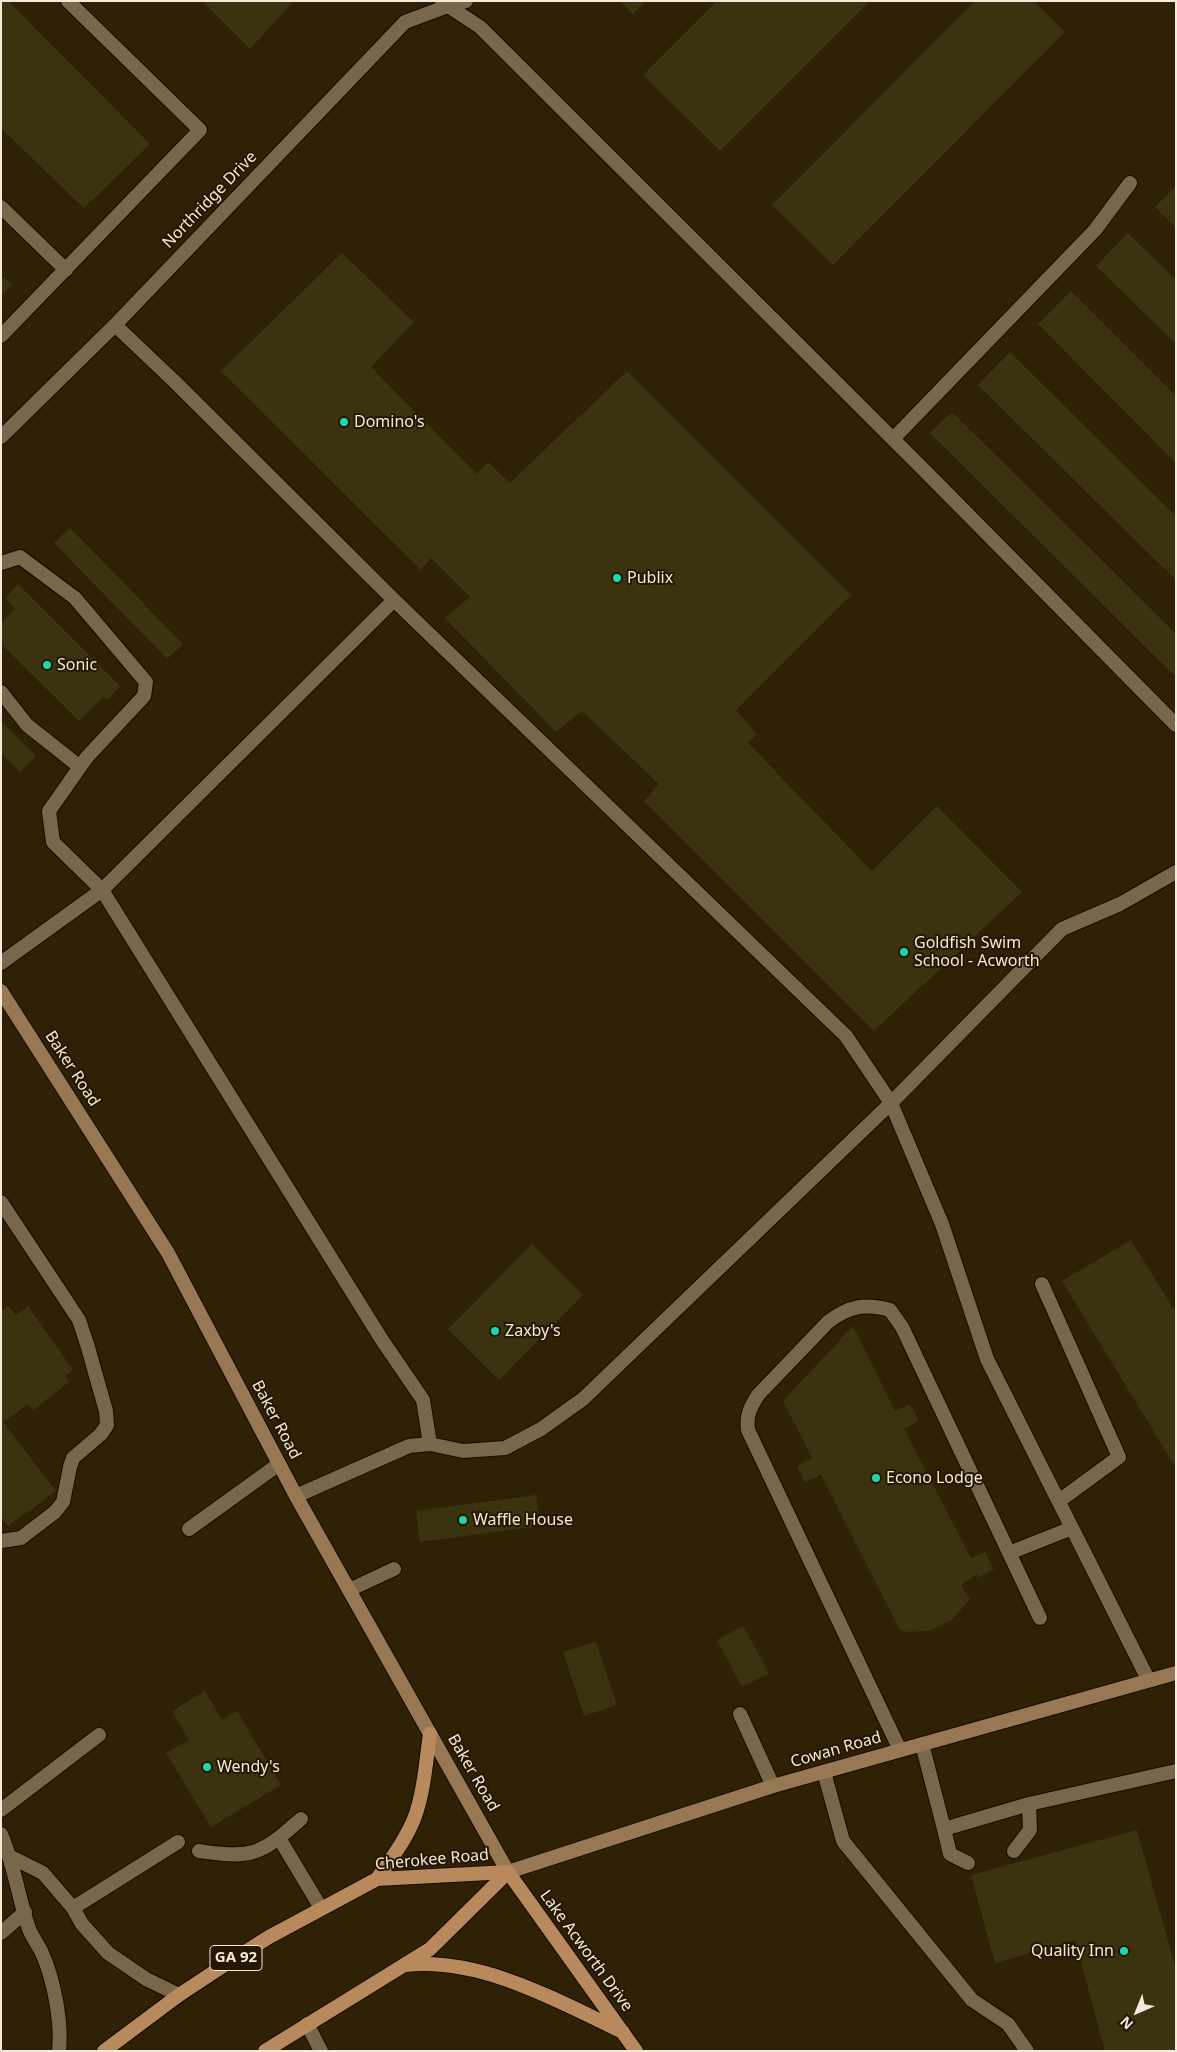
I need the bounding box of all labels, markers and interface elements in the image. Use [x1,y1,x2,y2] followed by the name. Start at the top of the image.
[159,148,261,252] street label: Northridge Drive
[354,412,425,432] place label: Domino's
[338,416,350,428] marker: Domino's
[627,568,673,588] place label: Publix
[611,572,623,584] marker: Publix
[57,655,97,675] place label: Sonic
[41,659,53,671] marker: Sonic
[914,933,1040,971] place label: Goldfish Swim School - Acworth
[898,946,910,958] marker: Goldfish Swim School - Acworth
[40,1028,104,1110] street label: Baker Road
[505,1321,561,1341] place label: Zaxby's
[489,1325,501,1337] marker: Zaxby's
[247,1377,305,1463] street label: Baker Road
[886,1468,983,1488] place label: Econo Lodge
[870,1472,882,1484] marker: Econo Lodge
[473,1510,573,1530] place label: Waffle House
[457,1514,469,1526] marker: Waffle House
[788,1728,884,1772] street label: Cowan Road
[443,1731,503,1815] street label: Baker Road
[217,1757,280,1777] place label: Wendy's
[201,1761,213,1773] marker: Wendy's
[374,1845,490,1875] street label: Cherokee Road
[536,1887,636,2015] street label: Lake Acworth Drive
[1031,1941,1114,1961] place label: Quality Inn
[1118,1945,1130,1957] marker: Quality Inn
[210,1946,262,1970] road number: GA 92
[1112,1987,1162,2037] north arrow
[1116,2012,1137,2034] text: N

